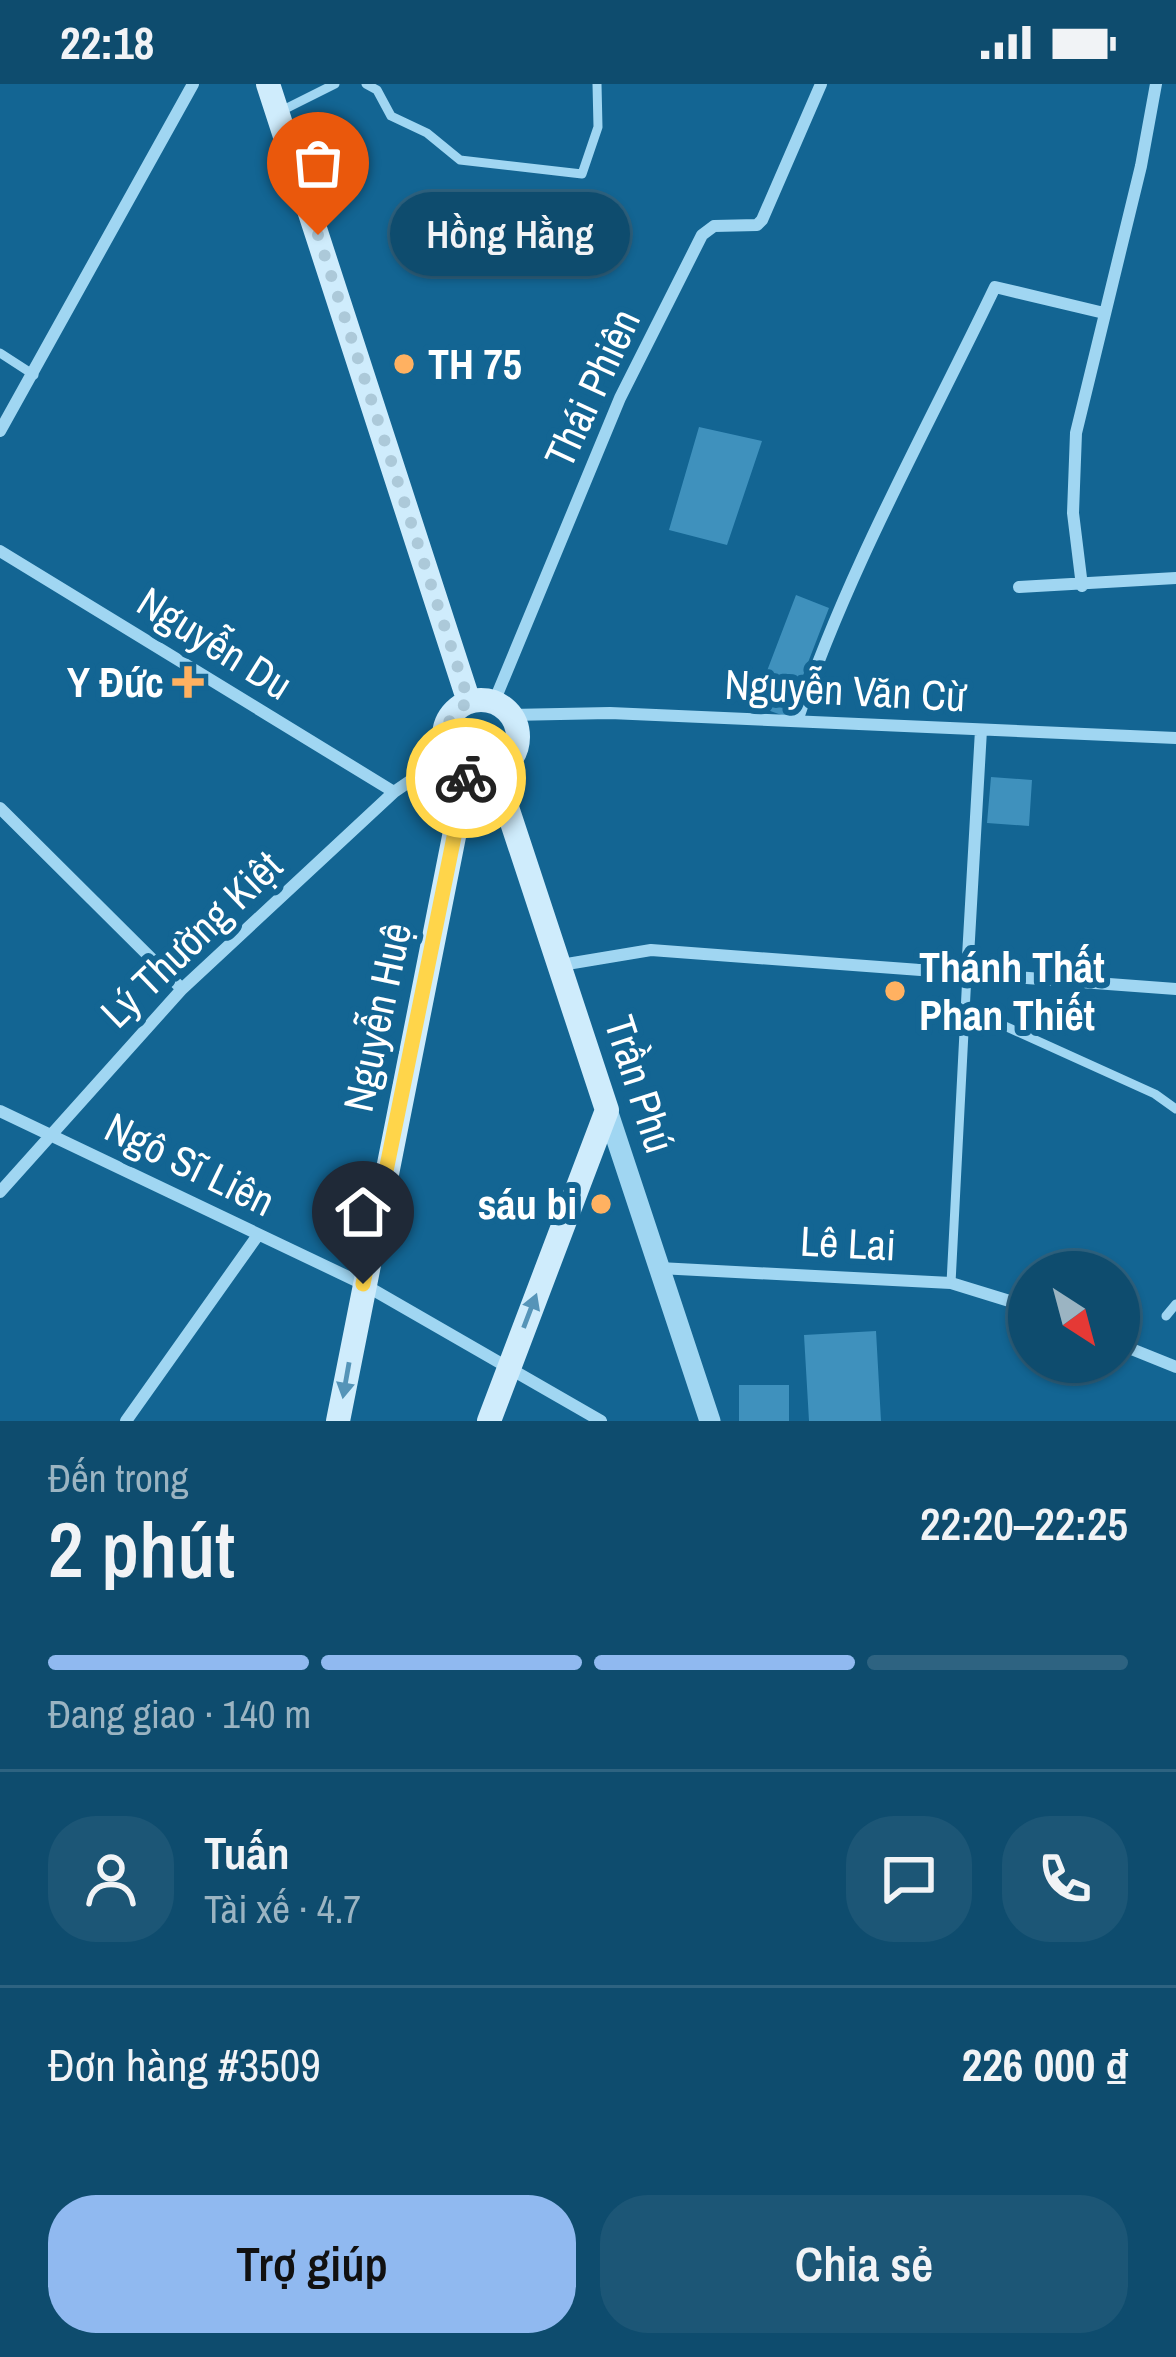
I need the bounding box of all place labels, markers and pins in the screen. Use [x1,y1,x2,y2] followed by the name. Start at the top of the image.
[267,112,369,235] pin
[390,193,630,277] callout: Hồng Hằng
[428,336,522,392] place label: TH 75
[391,351,417,377] marker: TH 75
[67,654,164,710] place label: Y Đức
[175,669,201,695] marker: Y Đức
[919,939,1105,1043] place label: Thánh Thất Phan Thiết
[882,978,908,1004] marker: Thánh Thất Phan Thiết
[312,1161,414,1284] pin
[477,1176,577,1232] place label: sáu bi
[588,1191,614,1217] marker: sáu bi

